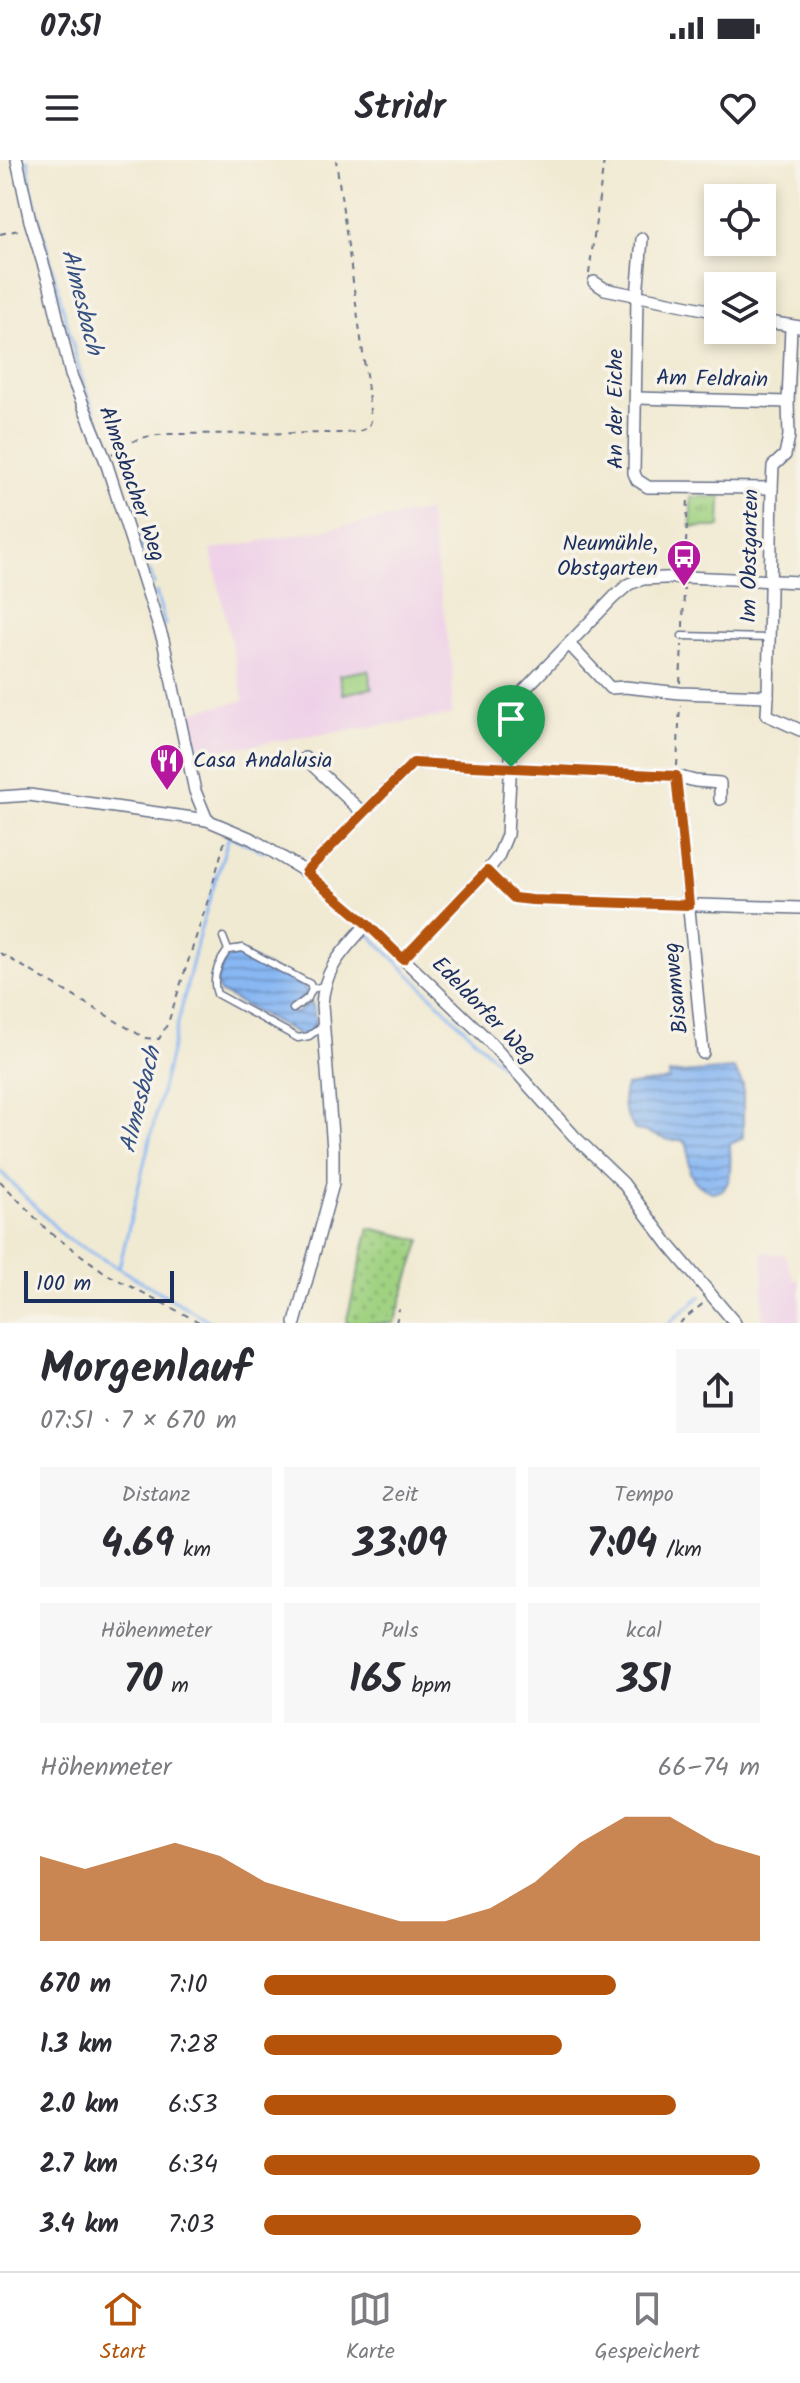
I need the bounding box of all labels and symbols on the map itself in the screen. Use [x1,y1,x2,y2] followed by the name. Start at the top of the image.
[49,245,114,361] water label: Almesbach
[599,349,634,469] street label: An der Eiche
[656,362,768,398] street label: Am Feldrain
[88,401,174,567] street label: Almesbacher Weg
[732,489,770,623] street label: Im Obstgarten
[557,527,658,587] place label: Neumühle, Obstgarten
[665,538,703,588] bus stop icon: Neumühle, Obstgarten
[477,685,545,767] pin
[148,742,186,792] restaurant icon: Casa Andalusia
[193,744,332,779] place label: Casa Andalusia
[655,941,699,1035] street label: Bisamweg
[422,949,544,1073] street label: Edeldorfer Weg
[109,1041,174,1157] water label: Almesbach
[24,1267,174,1303] scale bar

